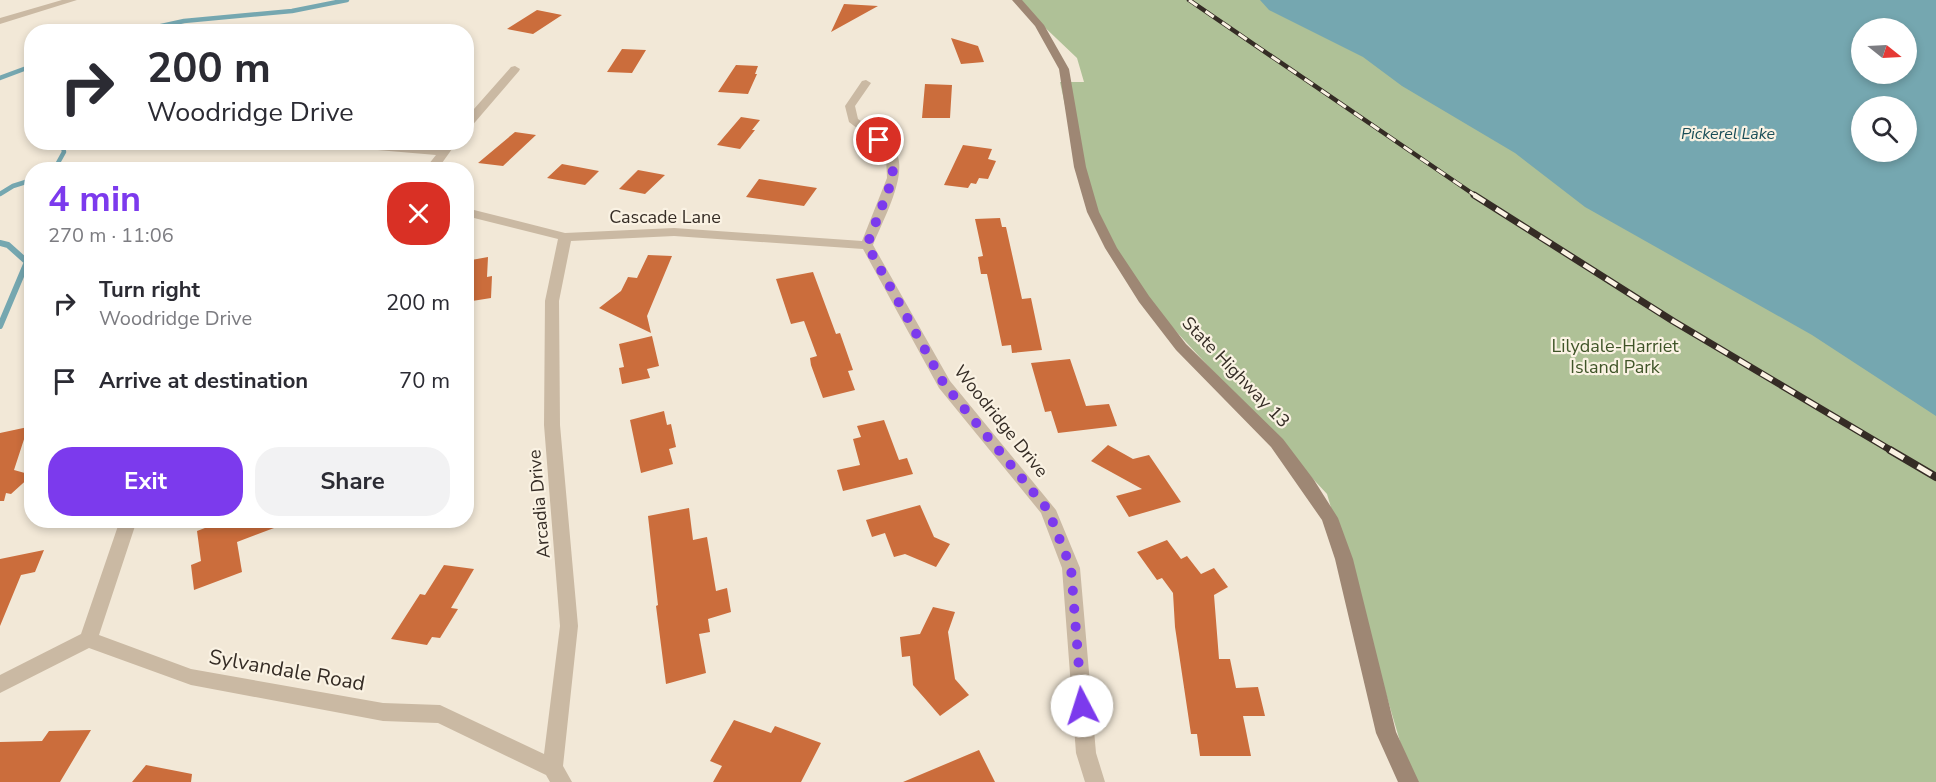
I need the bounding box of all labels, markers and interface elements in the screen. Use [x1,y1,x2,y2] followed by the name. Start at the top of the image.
[1851,18,1917,84] north arrow
[1851,18,1917,162] map controls
[147,40,271,97] text: 200 m
[48,48,126,126] icon: right
[147,94,354,131] text: Woodridge Drive
[1851,96,1917,162] button: search
[853,114,904,165] pin
[862,123,895,156] icon: arrive
[1681,123,1775,145] water label: Pickerel Lake
[48,175,141,224] text: 4 min
[387,182,450,245] button: close
[609,205,721,229] street label: Cascade Lane
[48,222,174,249] text: 270 m · 11:06
[99,275,200,305] text: Turn right
[48,287,81,320] icon: right
[386,288,450,318] text: 200 m
[99,305,252,332] text: Woodridge Drive
[1177,311,1295,433] street label: State Highway 13
[1551,334,1679,379] park label: Lilydale-Harriet Island Park
[948,360,1054,482] street label: Woodridge Drive
[48,365,81,398] icon: arrive
[99,366,308,396] text: Arrive at destination
[399,366,450,396] text: 70 m
[48,447,243,516] button: Exit
[255,447,450,516] button: Share
[522,449,556,559] street label: Arcadia Drive
[207,642,367,698] street label: Sylvandale Road
[1050,674,1114,738] position arrow

